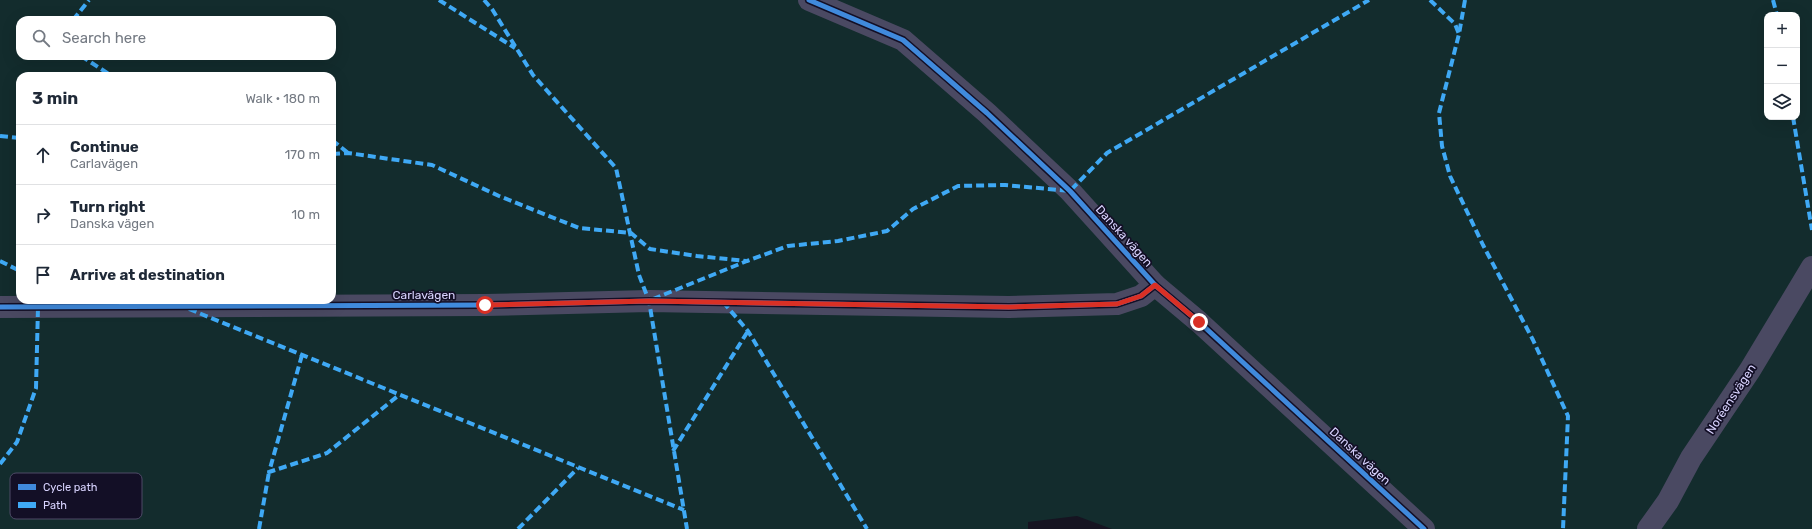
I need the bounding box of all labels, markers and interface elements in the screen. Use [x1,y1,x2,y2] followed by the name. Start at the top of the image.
[1764,12,1800,120] map controls
[1764,12,1800,48] button: +
[16,16,336,60] search box
[30,27,52,49] icon: search
[62,29,146,47] text: Search here
[1764,48,1800,84] button: −
[1764,84,1800,120] button: layers
[32,88,78,108] text: 3 min
[245,91,320,106] text: Walk · 180 m
[70,138,139,156] text: Continue
[32,144,54,166] icon: ahead
[285,147,320,162] text: 170 m
[70,156,138,171] text: Carlavägen
[70,198,145,216] text: Turn right
[1093,202,1155,270] street label: Danska vägen
[32,204,54,226] icon: right
[291,207,320,222] text: 10 m
[70,216,154,231] text: Danska vägen
[32,264,54,286] icon: arrive
[70,266,225,284] text: Arrive at destination
[393,288,455,302] street label: Carlavägen
[476,296,494,314] route start
[1190,313,1208,331] route end
[1703,361,1759,437] street label: Noréensvägen
[1327,424,1393,488] street label: Danska vägen
[10,473,142,519] legend
[43,481,97,494] text: Cycle path
[43,499,67,512] text: Path

